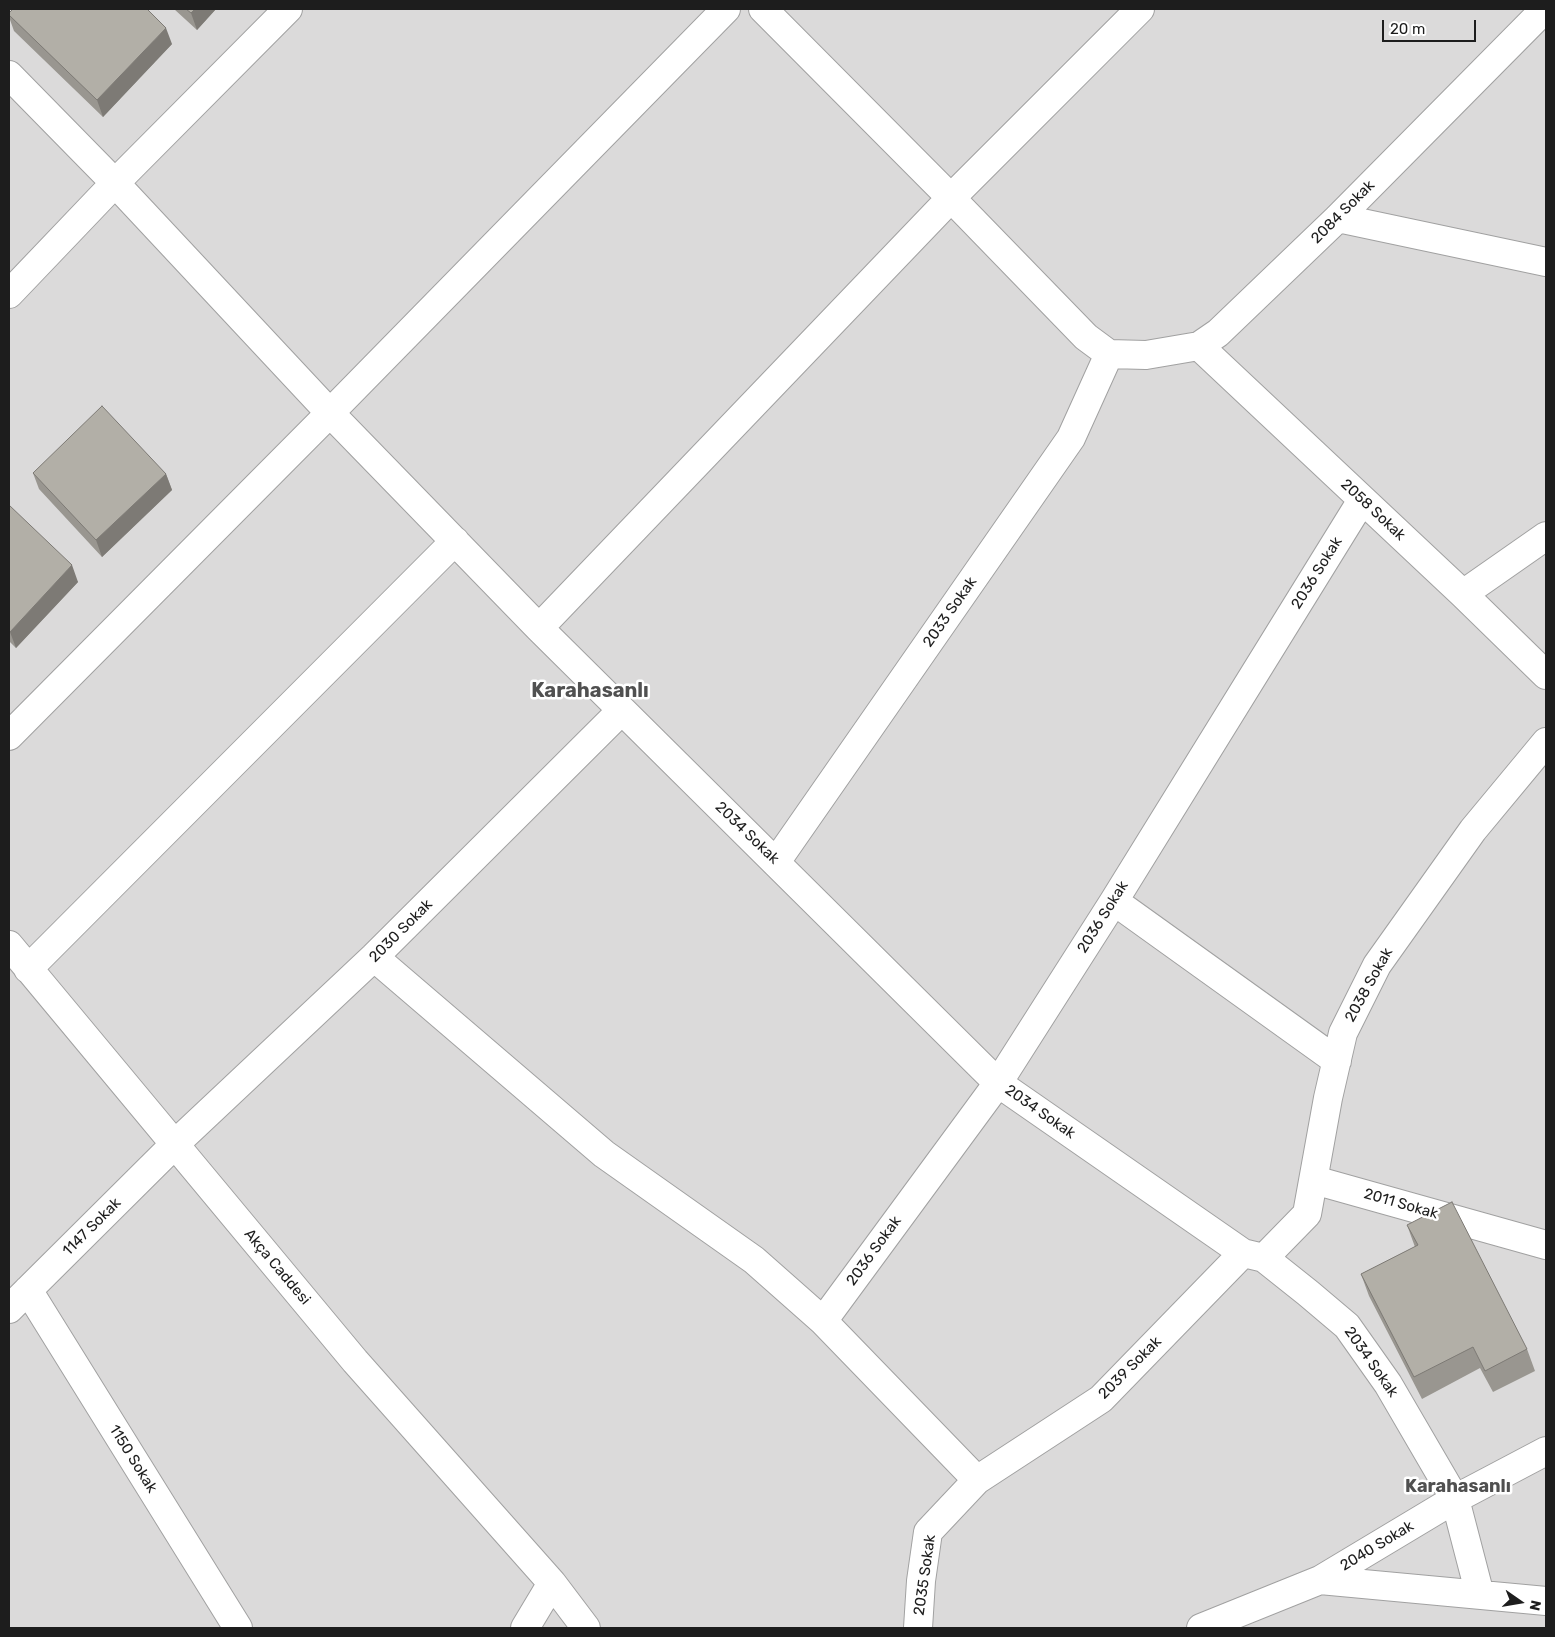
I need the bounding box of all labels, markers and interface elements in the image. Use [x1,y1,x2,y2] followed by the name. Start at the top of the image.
[1385,10,1479,42] scale bar
[1390,20,1425,38] text: 20 m
[1308,177,1378,247] street label: 2084 Sokak
[1337,475,1409,545] street label: 2058 Sokak
[1288,534,1346,612] street label: 2036 Sokak
[919,573,981,651] street label: 2033 Sokak
[531,679,649,703] district label: Karahasanlı
[711,798,783,868] street label: 2034 Sokak
[1074,878,1132,956] street label: 2036 Sokak
[366,896,436,966] street label: 2030 Sokak
[1341,945,1397,1025] street label: 2038 Sokak
[1001,1081,1079,1143] street label: 2034 Sokak
[1362,1185,1440,1223] street label: 2011 Sokak
[59,1194,125,1260] street label: 1147 Sokak
[843,1213,905,1289] street label: 2036 Sokak
[240,1225,314,1309] street label: Akça Caddesi
[1340,1323,1402,1401] street label: 2034 Sokak
[1095,1333,1165,1403] street label: 2039 Sokak
[105,1422,161,1496] street label: 1150 Sokak
[1405,1476,1511,1498] district label: Karahasanlı
[1337,1517,1417,1575] street label: 2040 Sokak
[910,1533,940,1617] street label: 2035 Sokak
[1495,1577,1545,1627] north arrow
[1526,1599,1545,1612] text: N

